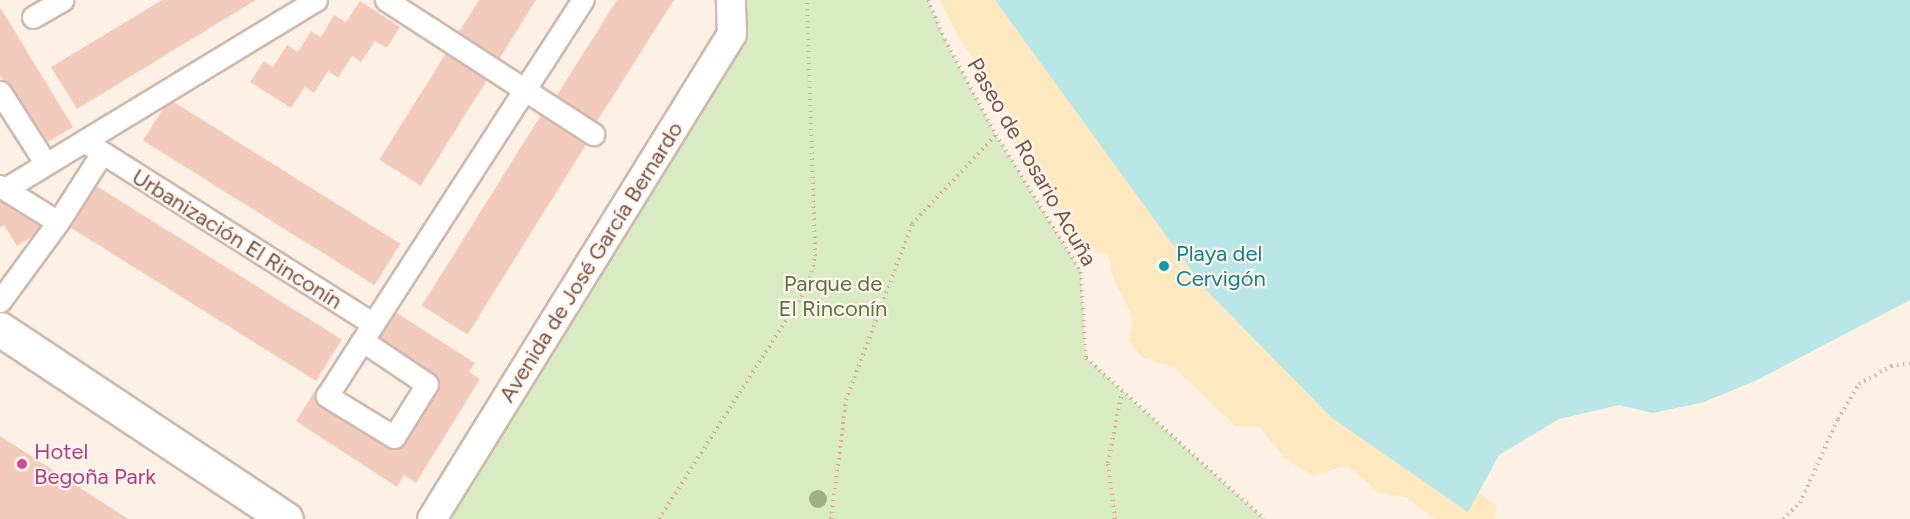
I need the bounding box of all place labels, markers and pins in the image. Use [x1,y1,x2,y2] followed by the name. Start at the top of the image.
[1176,240,1266,292] place label: Playa del Cervigón
[1157,259,1171,273] marker: Playa del Cervigón
[34,438,156,490] place label: Hotel Begoña Park
[15,457,29,471] marker: Hotel Begoña Park

